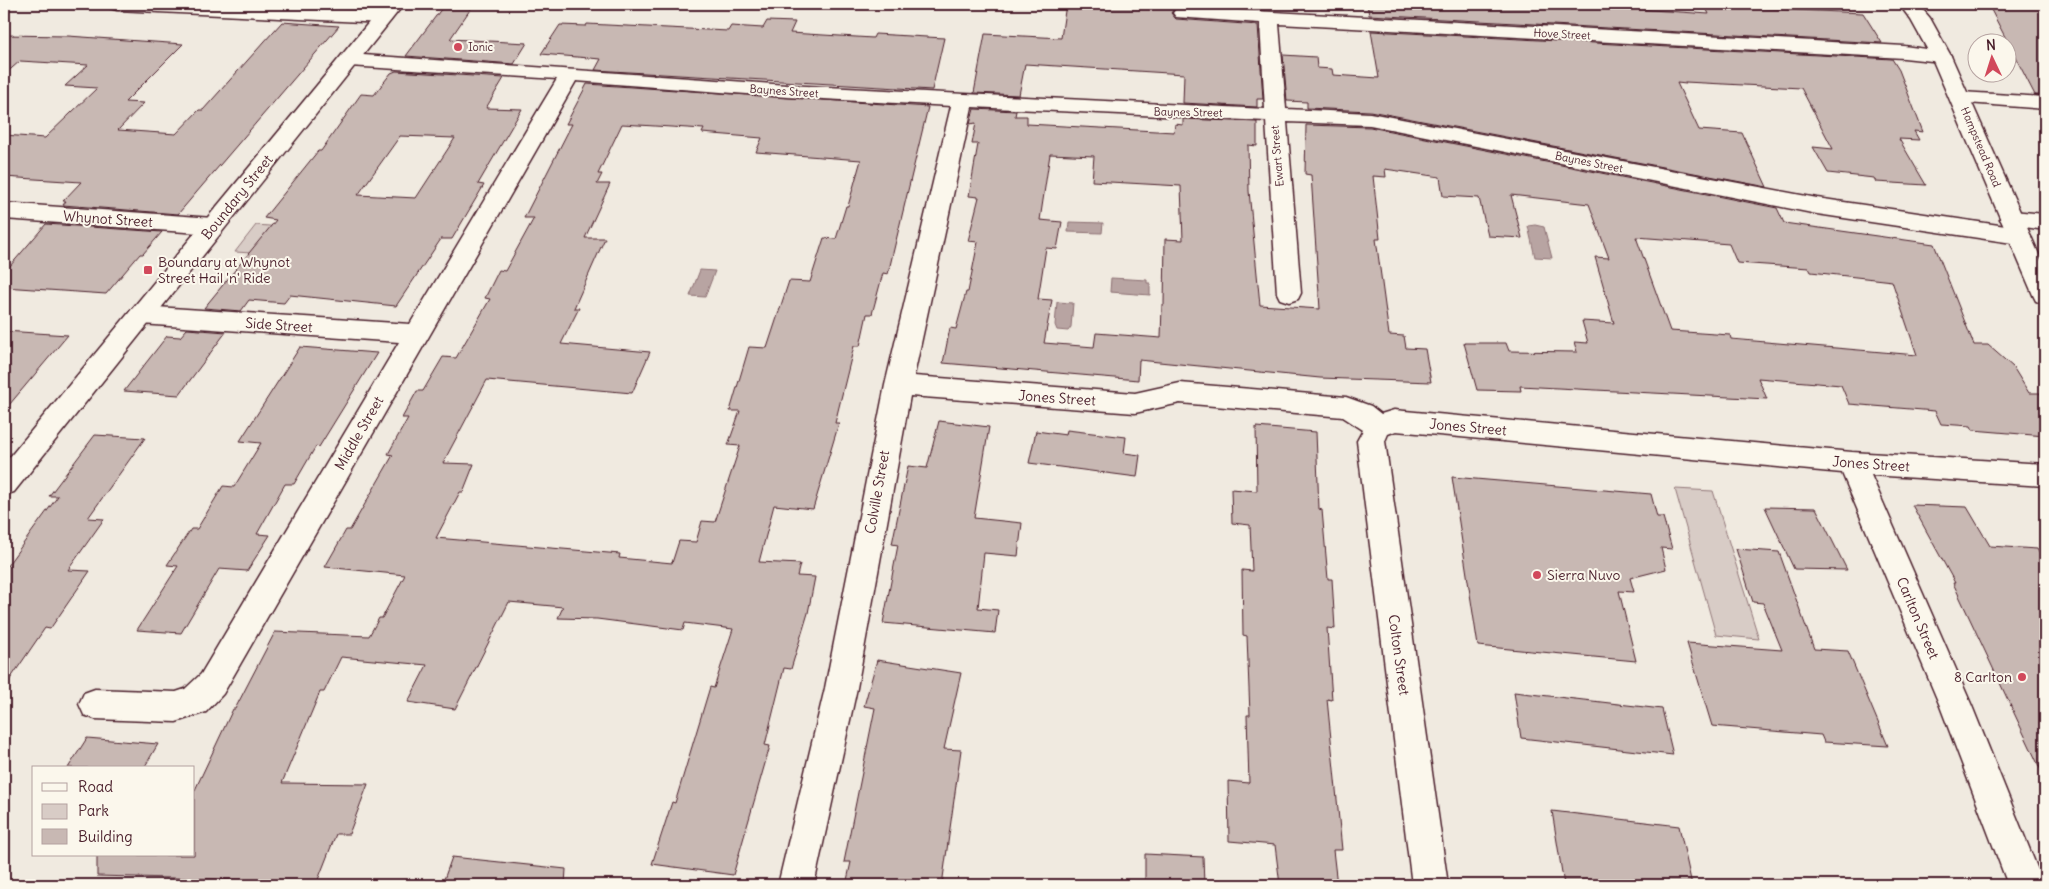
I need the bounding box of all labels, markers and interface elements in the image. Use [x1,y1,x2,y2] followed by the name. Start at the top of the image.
[1533,26,1591,43] street label: Hove Street
[1966,32,2016,82] north arrow
[1986,36,1997,54] text: N
[468,40,494,54] place label: Ionic
[452,41,464,53] marker: Ionic
[749,82,819,100] street label: Baynes Street
[1153,104,1223,120] street label: Baynes Street
[1958,105,2004,190] street label: Hampstead Road
[1267,124,1287,187] street label: Ewart Street
[1554,149,1624,176] street label: Baynes Street
[197,151,277,243] street label: Boundary Street
[62,207,154,231] street label: Whynot Street
[158,253,290,287] place label: Boundary at Whynot Street Hail 'n' Ride
[142,264,154,276] marker: Boundary at Whynot Street Hail 'n' Ride
[245,314,313,336] street label: Side Street
[1018,386,1097,410] street label: Jones Street
[331,393,388,473] street label: Middle Street
[1429,415,1508,439] street label: Jones Street
[861,449,893,535] street label: Colville Street
[1832,452,1911,476] street label: Jones Street
[1547,566,1621,584] place label: Sierra Nuvo
[1531,569,1543,581] marker: Sierra Nuvo
[1893,574,1943,662] street label: Carlton Street
[1384,613,1414,697] street label: Colton Street
[1954,668,2012,686] place label: 8 Carlton
[2016,671,2028,683] marker: 8 Carlton
[32,766,195,856] legend
[78,777,113,796] text: Road
[78,801,109,820] text: Park
[78,827,133,846] text: Building

